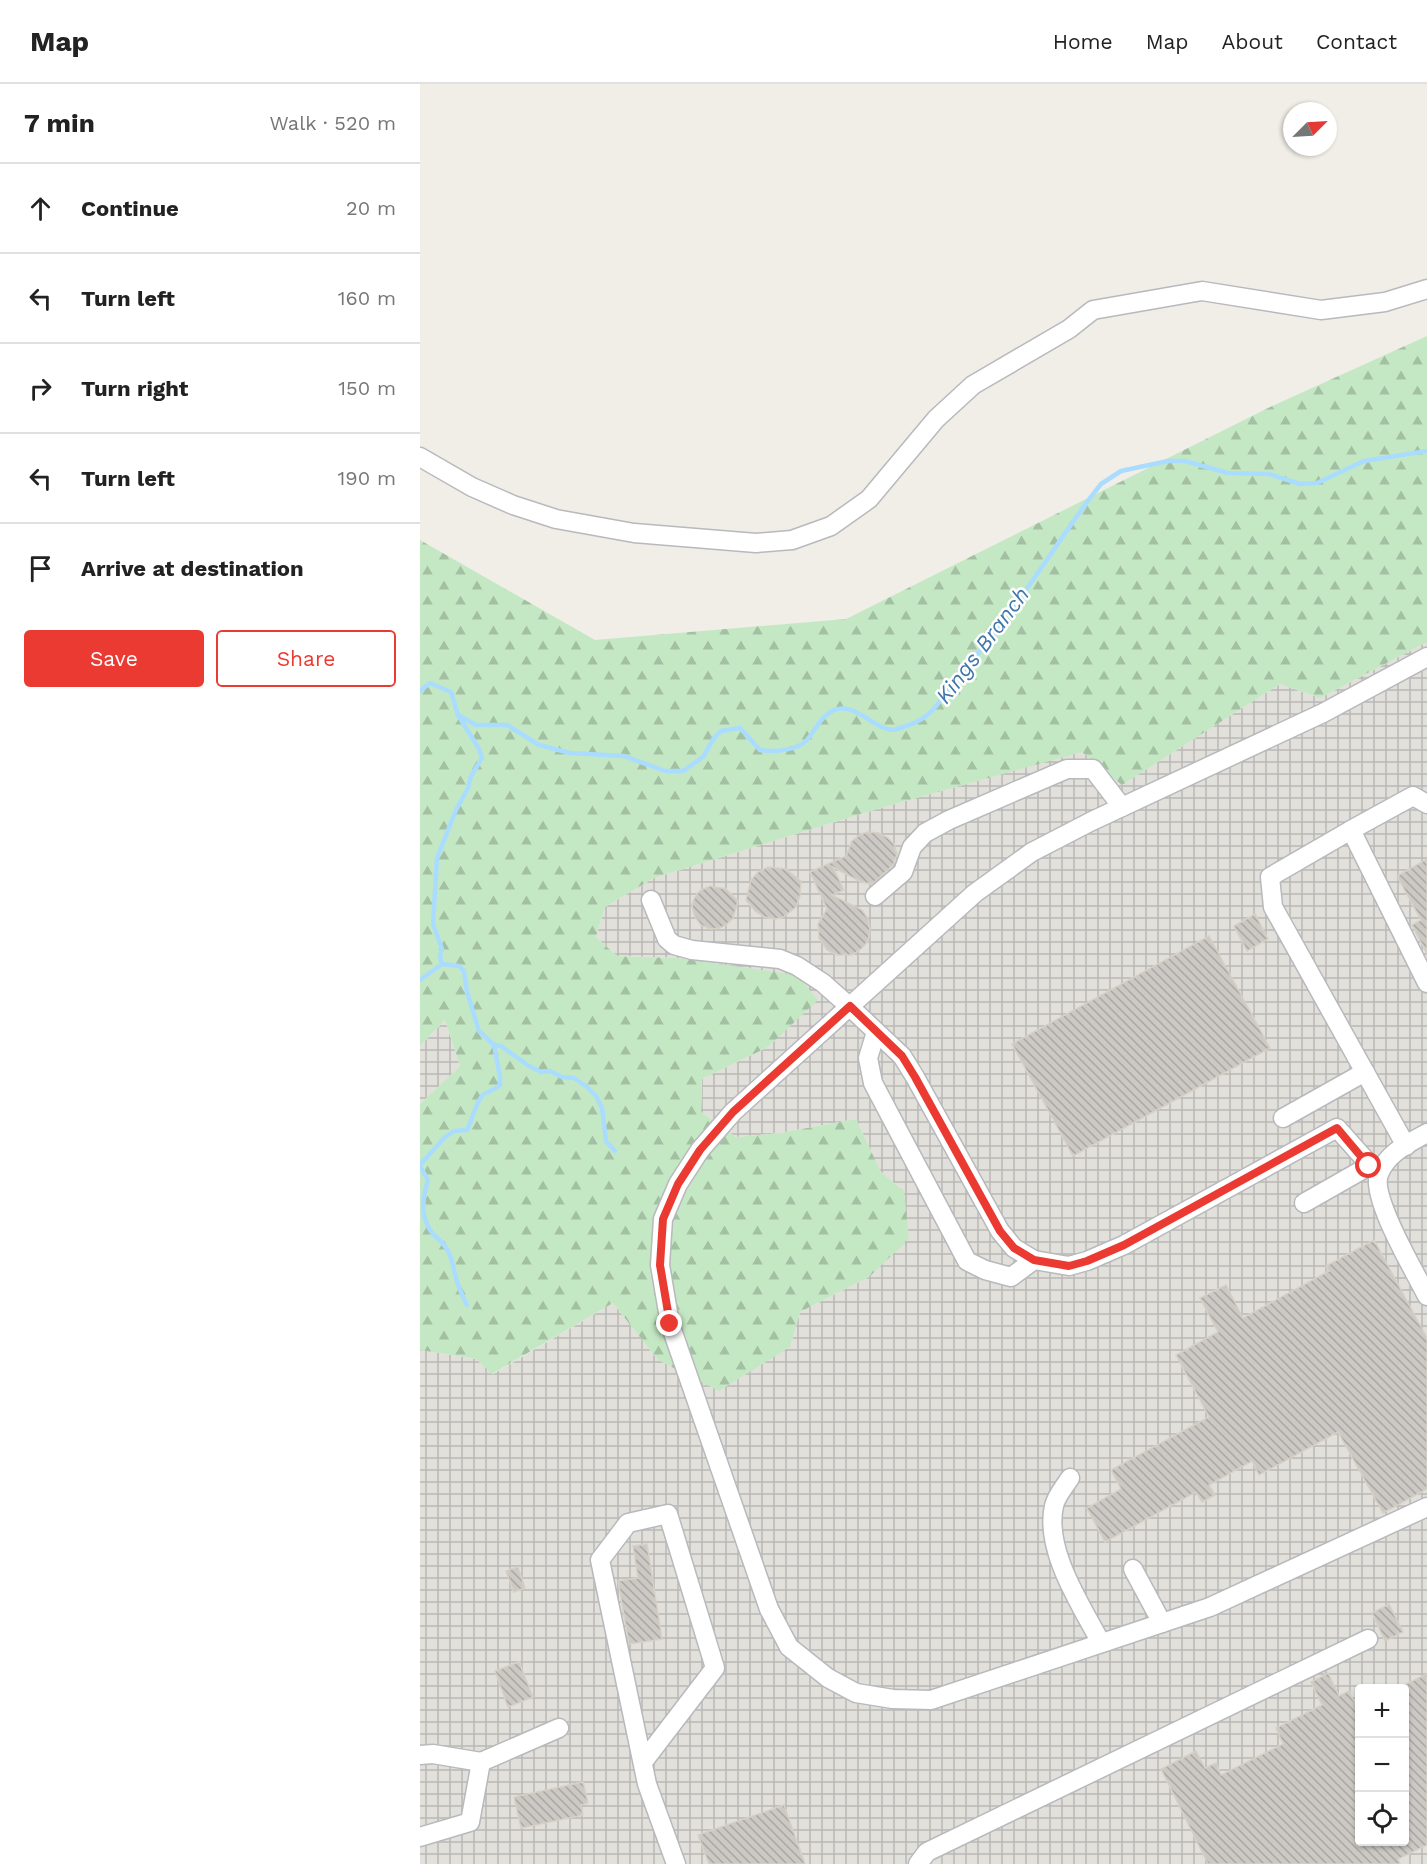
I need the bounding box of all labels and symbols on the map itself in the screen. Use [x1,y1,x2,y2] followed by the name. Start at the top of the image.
[1283,102,1337,156] north arrow
[931,582,1034,708] water label: Kings Branch
[1355,1152,1381,1178] route start
[656,1310,682,1336] route end

